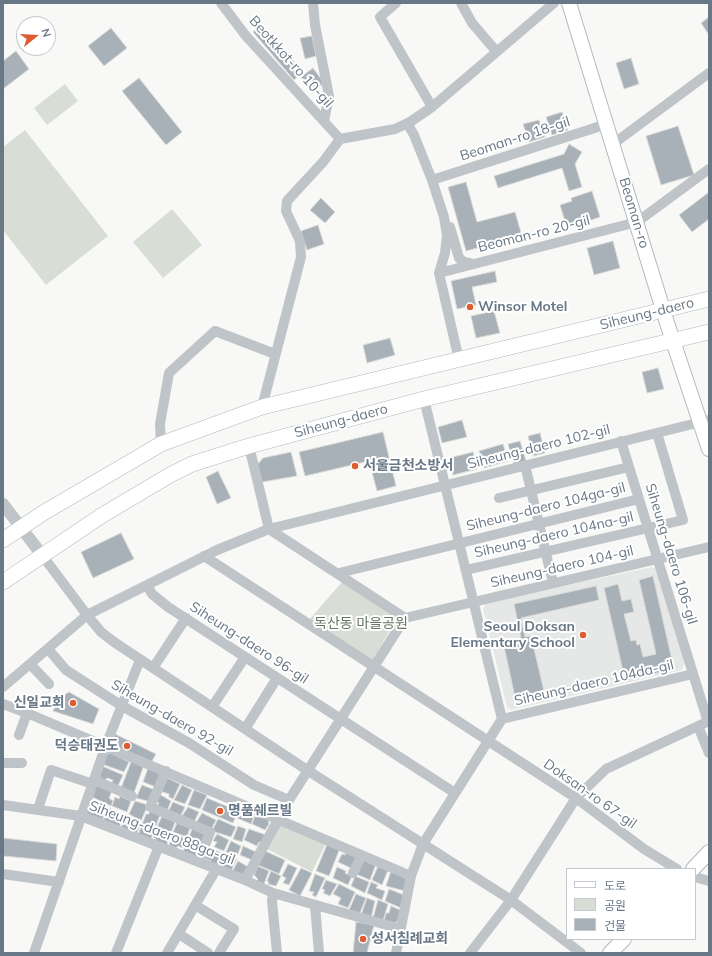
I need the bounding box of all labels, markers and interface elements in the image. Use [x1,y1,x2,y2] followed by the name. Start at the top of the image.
[245,13,337,111] street label: Beotkkot-ro 10-gil
[16,16,56,56] north arrow
[39,26,54,39] text: N
[458,113,572,165] street label: Beoman-ro 18-gil
[615,176,653,250] street label: Beoman-ro
[476,212,592,256] street label: Beoman-ro 20-gil
[598,294,696,334] street label: Siheung-daero
[478,299,567,315] place label: Winsor Motel
[465,302,475,312] marker: Winsor Motel
[292,400,390,442] street label: Siheung-daero
[466,421,612,473] street label: Siheung-daero 102-gil
[363,458,453,474] place label: 서울금천소방서
[350,461,360,471] marker: 서울금천소방서
[465,479,627,535] street label: Siheung-daero 104ga-gil
[642,482,700,626] street label: Siheung-daero 106-gil
[473,508,635,562] street label: Siheung-daero 104na-gil
[489,542,635,592] street label: Siheung-daero 104-gil
[187,598,311,688] street label: Siheung-daero 96-gil
[314,616,408,632] park label: 독산동 마을공원
[451,619,575,652] place label: Seoul Doksan Elementary School
[578,630,588,640] marker: Seoul Doksan Elementary School
[513,656,675,710] street label: Siheung-daero 104da-gil
[108,676,236,760] street label: Siheung-daero 92-gil
[13,695,65,711] place label: 신일교회
[68,698,78,708] marker: 신일교회
[55,738,119,754] place label: 덕승태권도
[122,741,132,751] marker: 덕승태권도
[540,756,640,832] street label: Doksan-ro 67-gil
[87,797,237,869] street label: Siheung-daero 88ga-gil
[228,803,292,819] place label: 명품쉐르빌
[215,806,225,816] marker: 명품쉐르빌
[566,868,696,940] legend
[604,878,626,893] text: 도로
[604,898,626,913] text: 공원
[604,918,626,933] text: 건물
[371,931,448,947] place label: 성서침례교회
[358,934,368,944] marker: 성서침례교회

